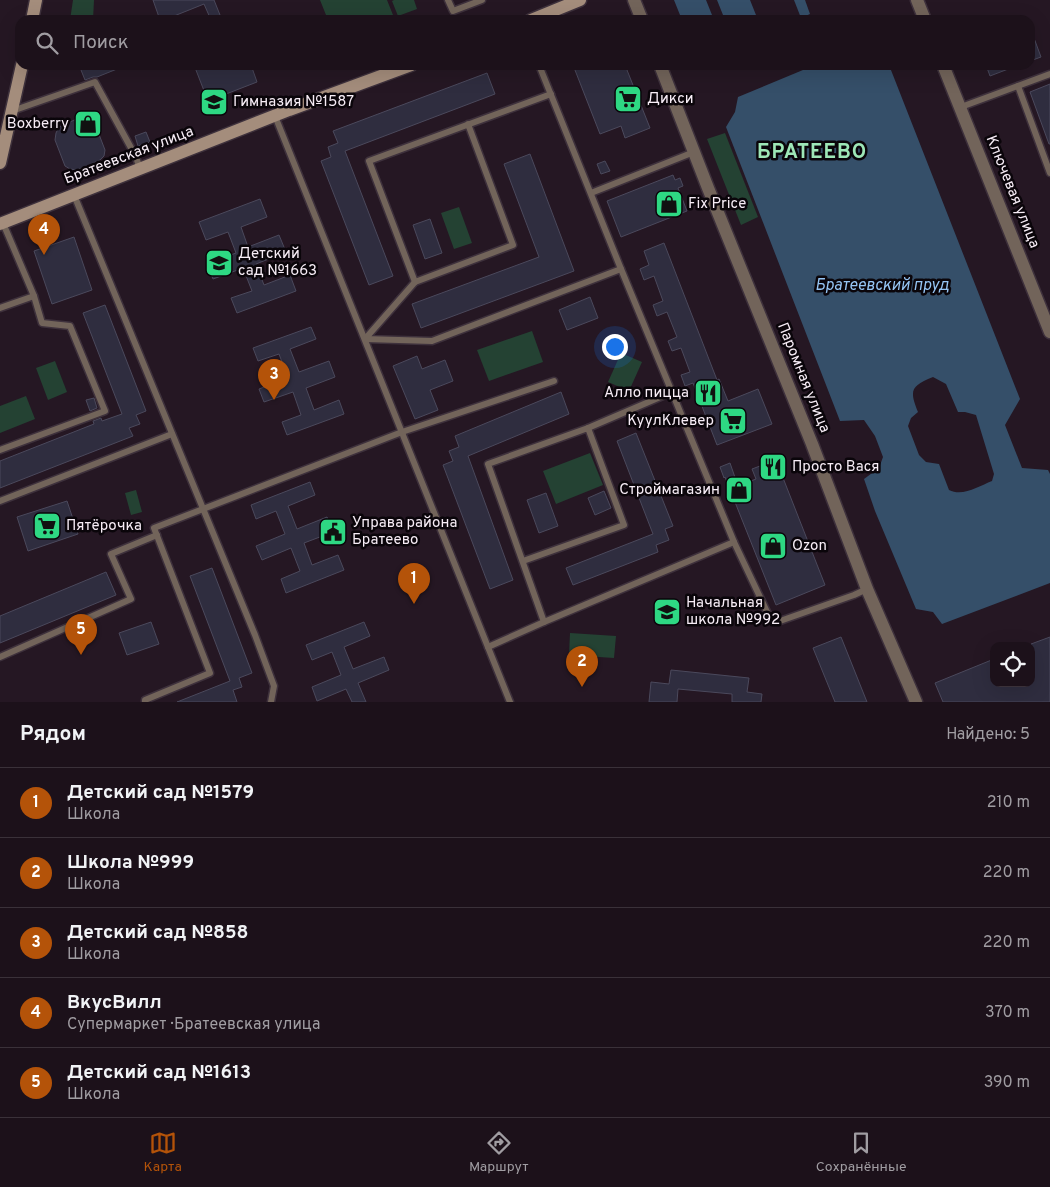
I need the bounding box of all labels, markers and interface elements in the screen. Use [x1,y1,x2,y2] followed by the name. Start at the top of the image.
[15,15,1035,70] search box
[33,29,61,57] icon: search
[73,31,129,55] text: Поиск
[613,84,643,114] supermarket icon: Дикси
[199,87,229,117] school or university icon: Гимназия №1587
[647,90,694,109] place label: Дикси
[233,93,354,112] place label: Гимназия №1587
[73,109,103,139] shop icon: Boxberry
[7,115,69,134] place label: Boxberry
[62,123,196,189] street label: Братеевская улица
[981,133,1043,251] street label: Ключевая улица
[757,140,867,166] district label: БРАТЕЕВО
[654,189,684,219] shop icon: Fix Price
[688,195,746,214] place label: Fix Price
[28,214,60,255] pin: 4
[238,245,317,281] place label: Детский сад №1663
[204,248,234,278] school or university icon: Детский сад №1663
[815,276,949,296] water label: Братеевский пруд
[772,320,834,436] street label: Паромная улица
[602,334,628,360] your location
[258,359,290,400] pin: 3
[693,378,723,408] restaurant icon: Алло пицца
[604,384,689,403] place label: Алло пицца
[718,406,748,436] supermarket icon: КуулКлевер
[627,412,714,431] place label: КуулКлевер
[758,452,788,482] restaurant icon: Просто Вася
[792,458,880,477] place label: Просто Вася
[724,475,754,505] shop icon: Строймагазин
[619,481,720,500] place label: Строймагазин
[32,511,62,541] supermarket icon: Пятёрочка
[352,514,457,550] place label: Управа района Братеево
[66,517,142,536] place label: Пятёрочка
[318,517,348,547] public building icon: Управа района Братеево
[758,531,788,561] shop icon: Ozon
[792,537,827,556] place label: Ozon
[398,563,430,604] pin: 1
[686,594,780,630] place label: Начальная школа №992
[652,597,682,627] school or university icon: Начальная школа №992
[65,614,97,655] pin: 5
[990,642,1035,687] map controls
[990,642,1035,687] button: locate
[566,646,598,687] pin: 2
[20,721,86,748] text: Рядом
[946,725,1030,745] text: Найдено: 5
[67,781,254,805] text: Детский сад №1579
[33,793,39,813] text: 1
[987,793,1030,813] text: 210 m
[67,805,120,825] text: Школа
[67,851,194,875] text: Школа №999
[31,863,41,883] text: 2
[983,863,1030,883] text: 220 m
[67,875,120,895] text: Школа
[67,921,249,945] text: Детский сад №858
[31,933,41,953] text: 3
[983,933,1030,953] text: 220 m
[67,945,120,965] text: Школа
[67,991,162,1015] text: ВкусВилл
[31,1003,41,1023] text: 4
[985,1003,1030,1023] text: 370 m
[67,1015,320,1035] text: Супермаркет · Братеевская улица
[67,1061,251,1085] text: Детский сад №1613
[31,1073,41,1093] text: 5
[984,1073,1030,1093] text: 390 m
[67,1085,120,1105] text: Школа
[144,1129,182,1176] tab: Карта
[469,1129,529,1176] tab: Маршрут
[816,1129,906,1176] tab: Сохранённые

